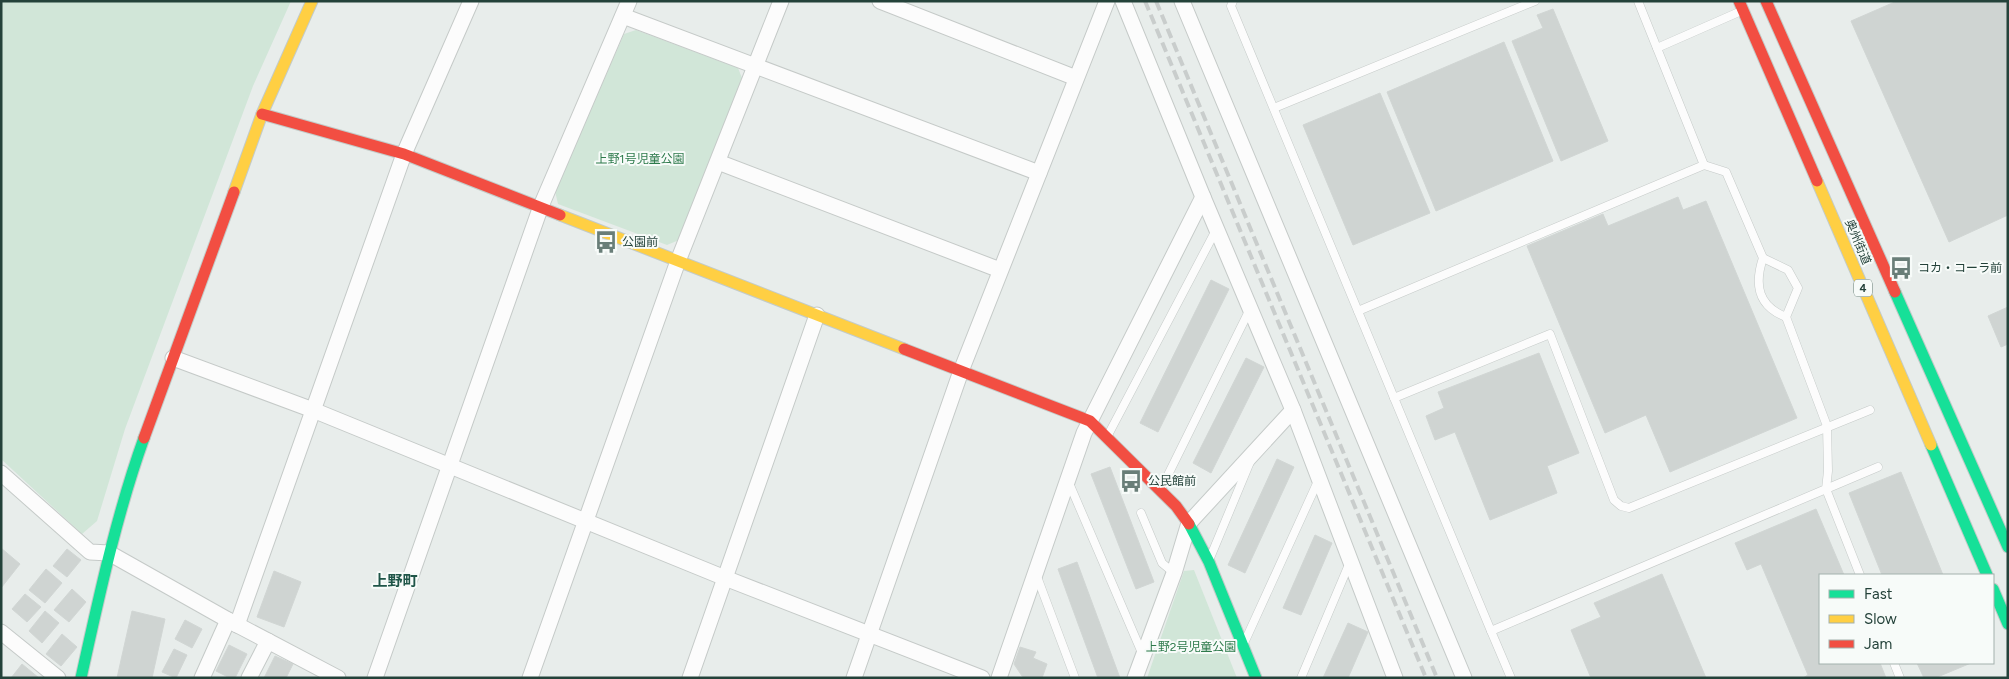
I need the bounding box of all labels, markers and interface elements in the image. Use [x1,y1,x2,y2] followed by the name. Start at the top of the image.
[596,152,684,166] park label: 上野1号児童公園
[1842,217,1874,267] street label: 奥州街道
[593,229,619,255] bus stop icon: 公園前
[622,235,658,249] place label: 公園前
[1888,255,1914,281] bus stop icon: コカ・コーラ前
[1918,261,2002,275] place label: コカ・コーラ前
[1854,280,1872,296] road number: 4
[1118,468,1144,494] bus stop icon: 公民館前
[1148,474,1196,488] place label: 公民館前
[372,572,418,590] district label: 上野町
[1819,574,1994,664] legend
[1864,585,1893,603] text: Fast
[1864,610,1897,628] text: Slow
[1864,635,1892,653] text: Jam
[1146,640,1236,654] park label: 上野2号児童公園

